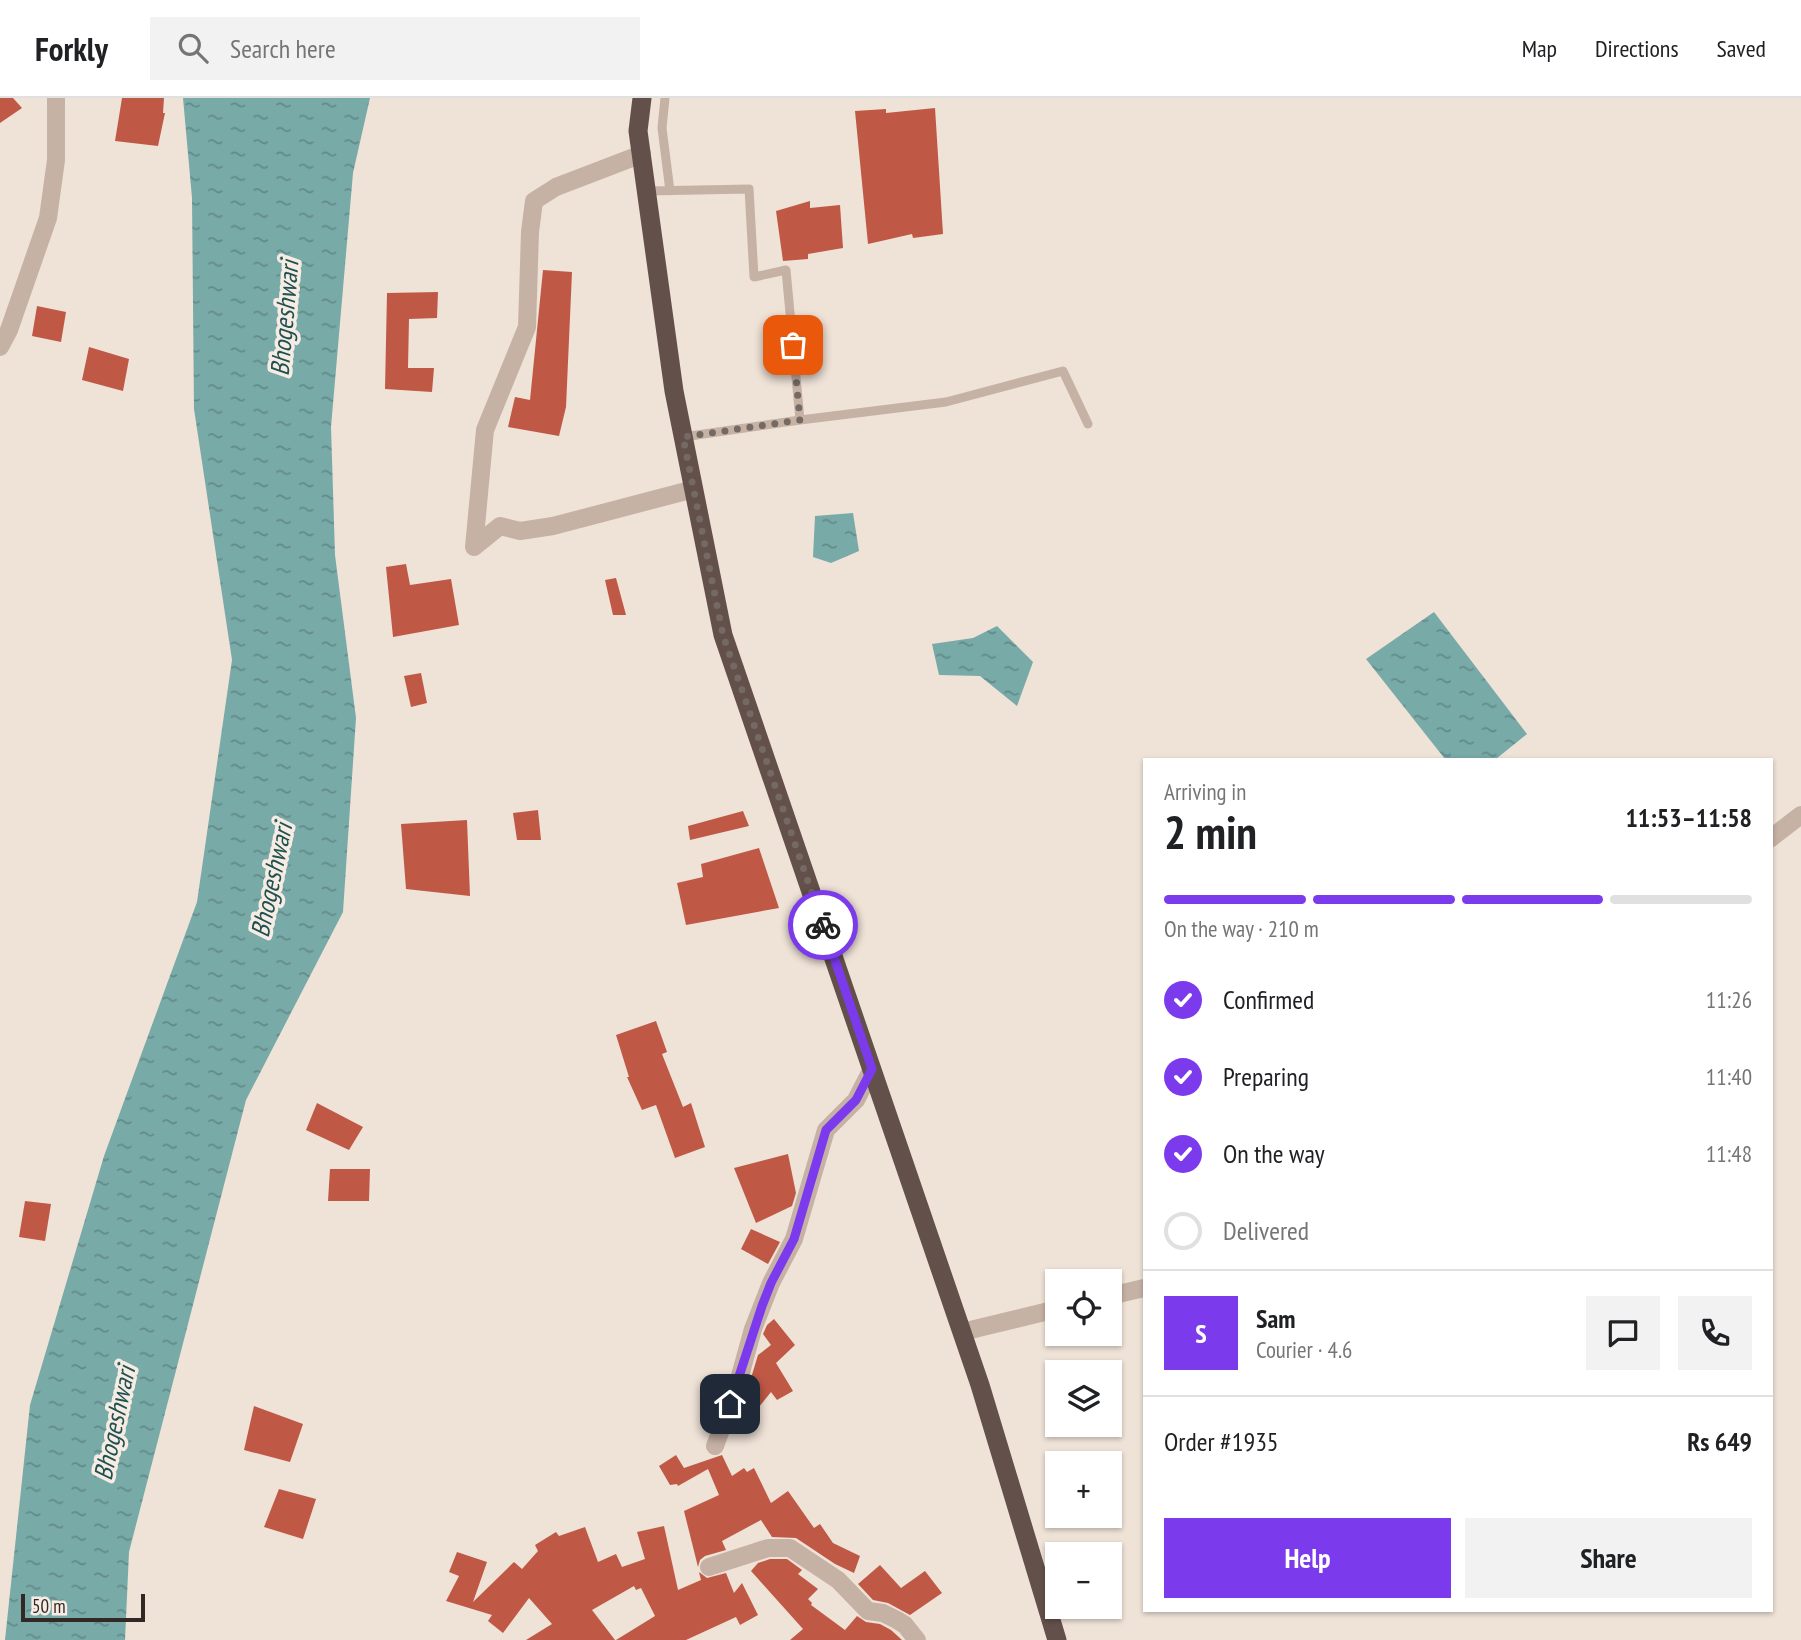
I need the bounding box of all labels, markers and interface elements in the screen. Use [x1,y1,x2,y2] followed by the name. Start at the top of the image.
[150,17,640,80] search box
[35,27,108,70] text: Forkly
[174,29,212,67] icon: search
[230,32,336,65] text: Search here
[1522,33,1557,64] text: Map
[1595,33,1679,64] text: Directions
[1717,33,1766,64] text: Saved
[263,256,306,377] water label: Bhogeshwari
[763,315,823,375] pin
[774,326,812,364] icon: bag
[1164,777,1246,806] text: Arriving in
[1625,801,1752,834] text: 11:53–11:58
[1164,802,1257,862] text: 2 min
[243,817,300,940] water label: Bhogeshwari
[788,890,858,960] courier
[804,906,842,944] icon: bike
[1164,914,1319,943] text: On the way · 210 m
[1164,981,1202,1019] icon: check
[1223,983,1314,1016] text: Confirmed
[1706,985,1752,1014] text: 11:26
[1164,1058,1202,1096] icon: check
[1223,1060,1309,1093] text: Preparing
[1706,1062,1752,1091] text: 11:40
[1164,1135,1202,1173] icon: check
[1223,1137,1325,1170] text: On the way
[1706,1139,1752,1168] text: 11:48
[1223,1214,1309,1247] text: Delivered
[1045,1269,1122,1619] map controls
[1045,1269,1122,1346] button: locate
[1586,1296,1660,1370] button: chat
[1678,1296,1752,1370] button: phone
[1256,1302,1295,1335] text: Sam
[1195,1317,1207,1350] text: S
[1256,1335,1352,1364] text: Courier · 4.6
[86,1360,143,1483] water label: Bhogeshwari
[1045,1360,1122,1437] button: layers
[700,1374,760,1434] pin
[711,1385,749,1423] icon: home
[1164,1425,1279,1458] text: Order #1935
[1687,1425,1752,1458] text: Rs 649
[1045,1451,1122,1528] button: +
[1164,1518,1451,1598] button: Help
[1465,1518,1752,1598] button: Share
[1045,1542,1122,1619] button: −
[21,1591,145,1623] scale bar
[32,1594,66,1618] text: 50 m

